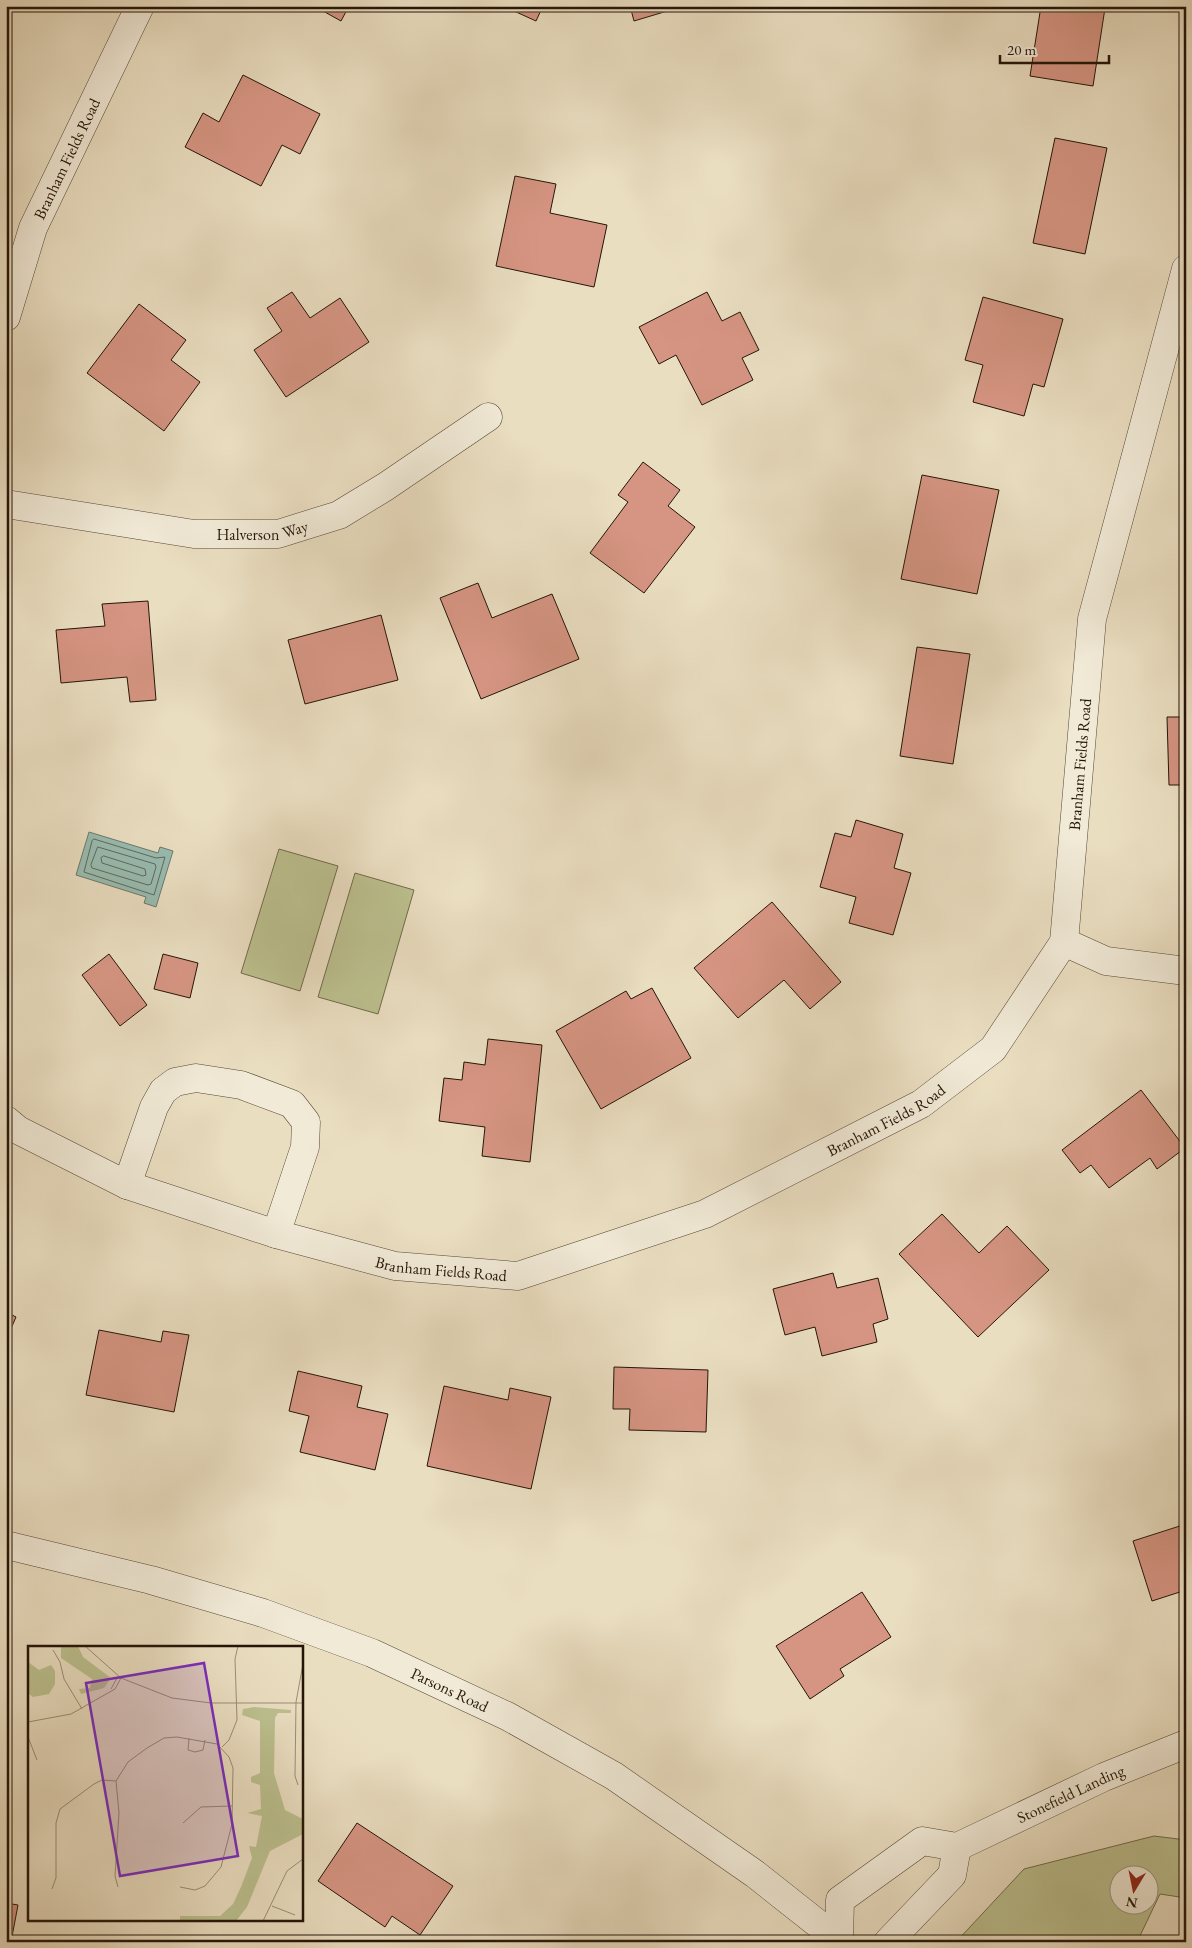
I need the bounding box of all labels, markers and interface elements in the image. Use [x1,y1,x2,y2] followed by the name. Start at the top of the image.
[1000,32,1108,64] scale bar
[1007,40,1036,59] text: 20 m
[29,94,105,223] street label: Branham Fields Road
[216,515,312,545] street label: Halverson Way
[1064,697,1096,831] street label: Branham Fields Road
[823,1079,950,1161] street label: Branham Fields Road
[373,1251,509,1286] street label: Branham Fields Road
[28,1646,302,1920] inset map
[408,1663,493,1717] street label: Parsons Road
[1013,1760,1128,1828] street label: Stonefield Landing
[1110,1866,1160,1916] north arrow
[1124,1893,1139,1913] text: N

